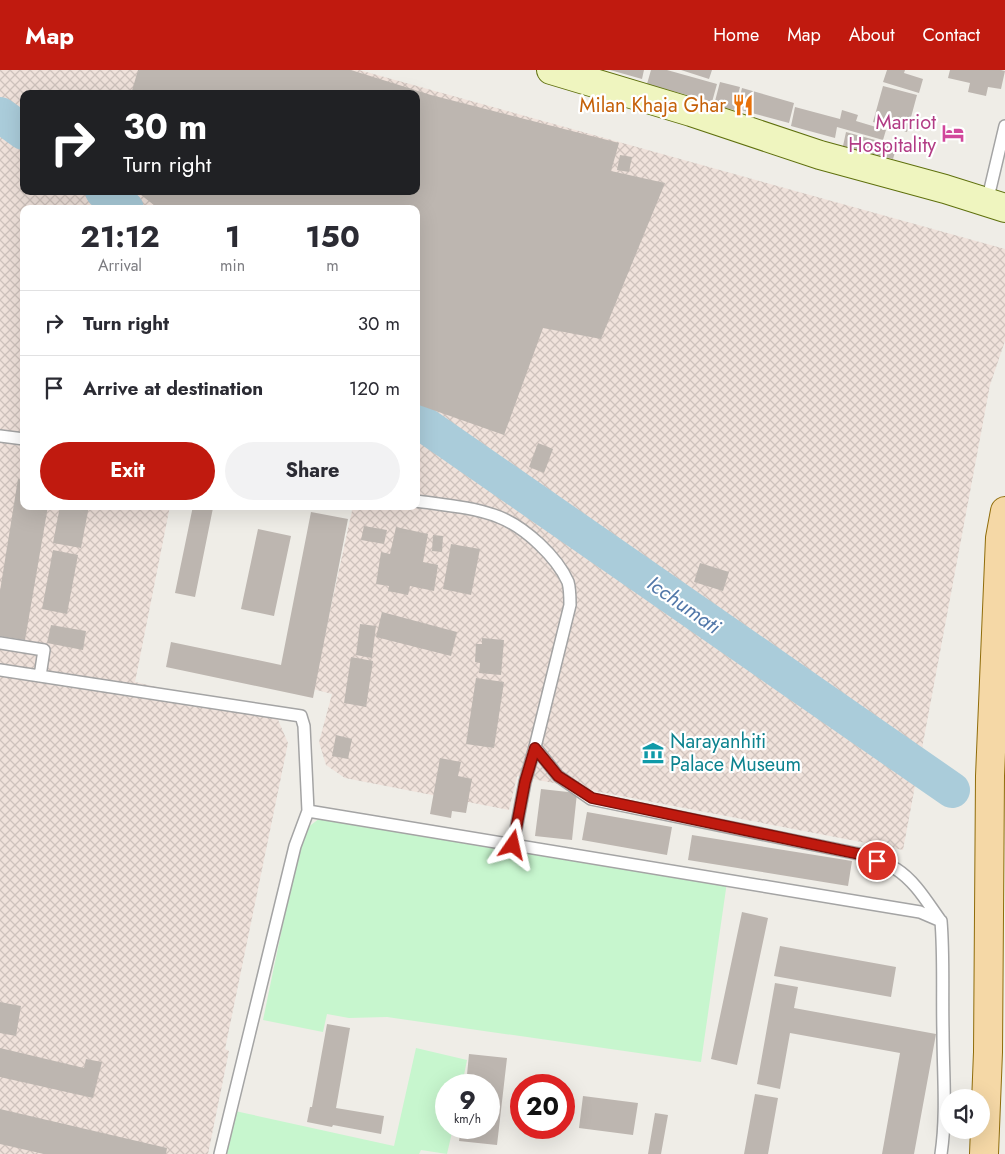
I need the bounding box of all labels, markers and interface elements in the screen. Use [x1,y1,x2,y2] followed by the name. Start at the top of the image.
[25,18,74,53] text: Map
[713,22,759,48] text: Home
[787,22,821,48] text: Map
[849,22,894,48] text: About
[922,22,980,48] text: Contact
[579,91,726,120] place label: Milan Khaja Ghar
[730,92,756,118] restaurant icon: Milan Khaja Ghar
[123,102,207,152] text: 30 m
[848,108,936,160] place label: Marriot Hospitality
[40,110,105,175] icon: right
[940,120,966,146] hotel icon: Marriot Hospitality
[123,148,211,180] text: Turn right
[80,215,160,258] text: 21:12
[225,215,240,258] text: 1
[305,215,360,258] text: 150
[98,254,142,277] text: Arrival
[220,254,245,277] text: min
[326,254,339,277] text: m
[40,309,68,337] icon: right
[83,310,169,337] text: Turn right
[358,310,400,337] text: 30 m
[40,374,68,402] icon: arrive
[83,375,263,402] text: Arrive at destination
[349,375,400,402] text: 120 m
[40,442,215,500] button: Exit
[225,442,400,500] button: Share
[641,569,727,642] water label: Icchumati
[670,727,801,779] place label: Narayanhiti Palace Museum
[640,740,666,766] museum icon: Narayanhiti Palace Museum
[486,818,538,870] position arrow
[856,840,898,882] pin
[863,847,891,875] icon: arrive
[510,1074,575,1139] speed limit sign: 20
[459,1082,476,1118] text: 9
[940,1089,990,1139] map controls
[940,1089,990,1139] button: sound
[454,1110,481,1128] text: km/h

